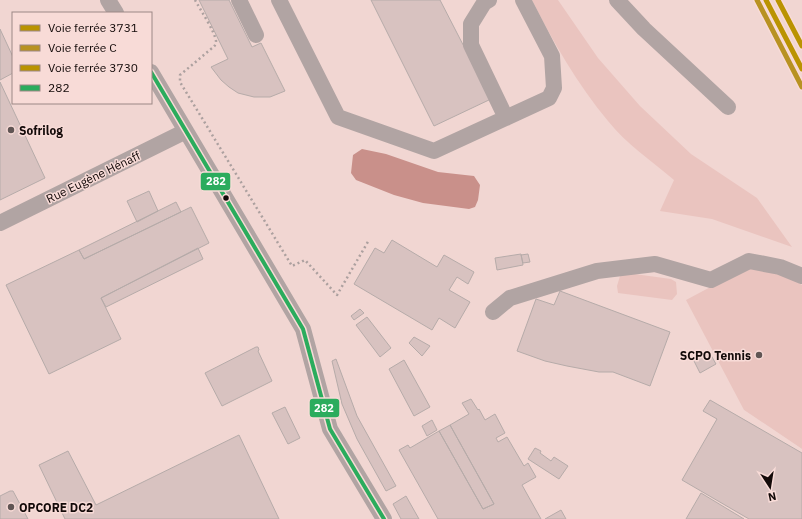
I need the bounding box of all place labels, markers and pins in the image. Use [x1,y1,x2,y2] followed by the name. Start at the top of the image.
[19,123,63,138] place label: Sofrilog
[6,125,16,135] marker: Sofrilog
[221,193,231,203] unlabelled marker
[680,348,751,363] place label: SCPO Tennis
[754,350,764,360] marker: SCPO Tennis
[19,500,93,515] place label: OPCORE DC2
[6,502,16,512] marker: OPCORE DC2

